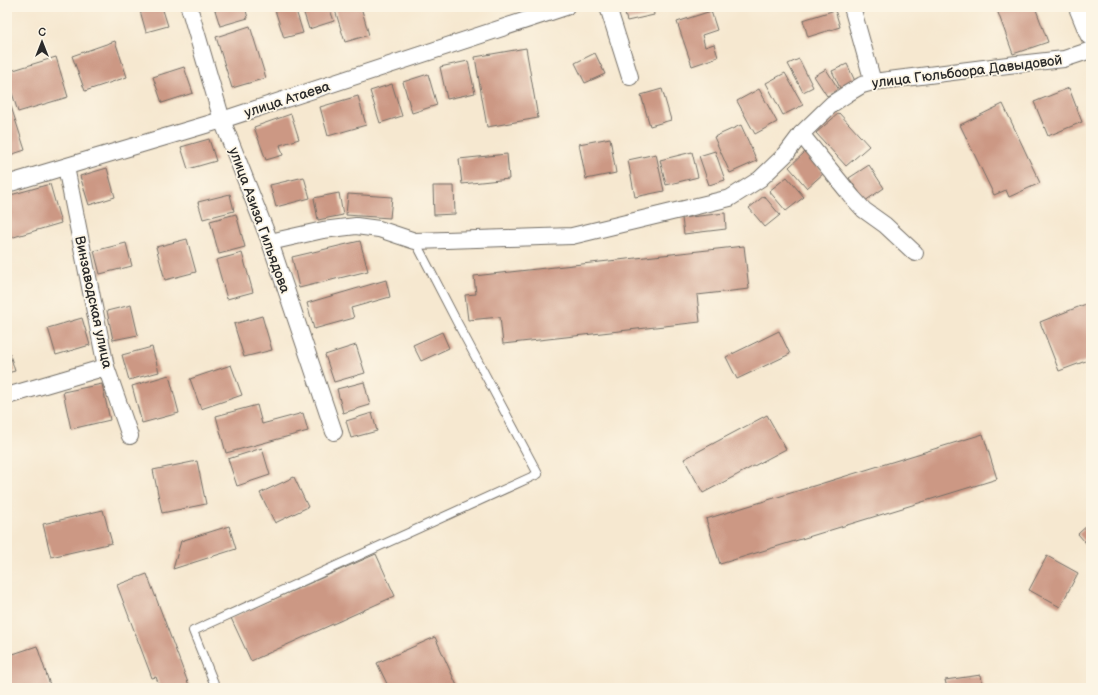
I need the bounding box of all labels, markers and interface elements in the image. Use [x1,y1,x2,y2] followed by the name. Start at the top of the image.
[22,22,62,62] north arrow
[38,26,46,39] text: С
[871,51,1063,92] street label: улица Гюльбоора Давыдовой
[242,77,333,121] street label: улица Атаева
[225,145,294,296] street label: улица Азиза Гильядова
[71,234,116,371] street label: Винзаводская улица

